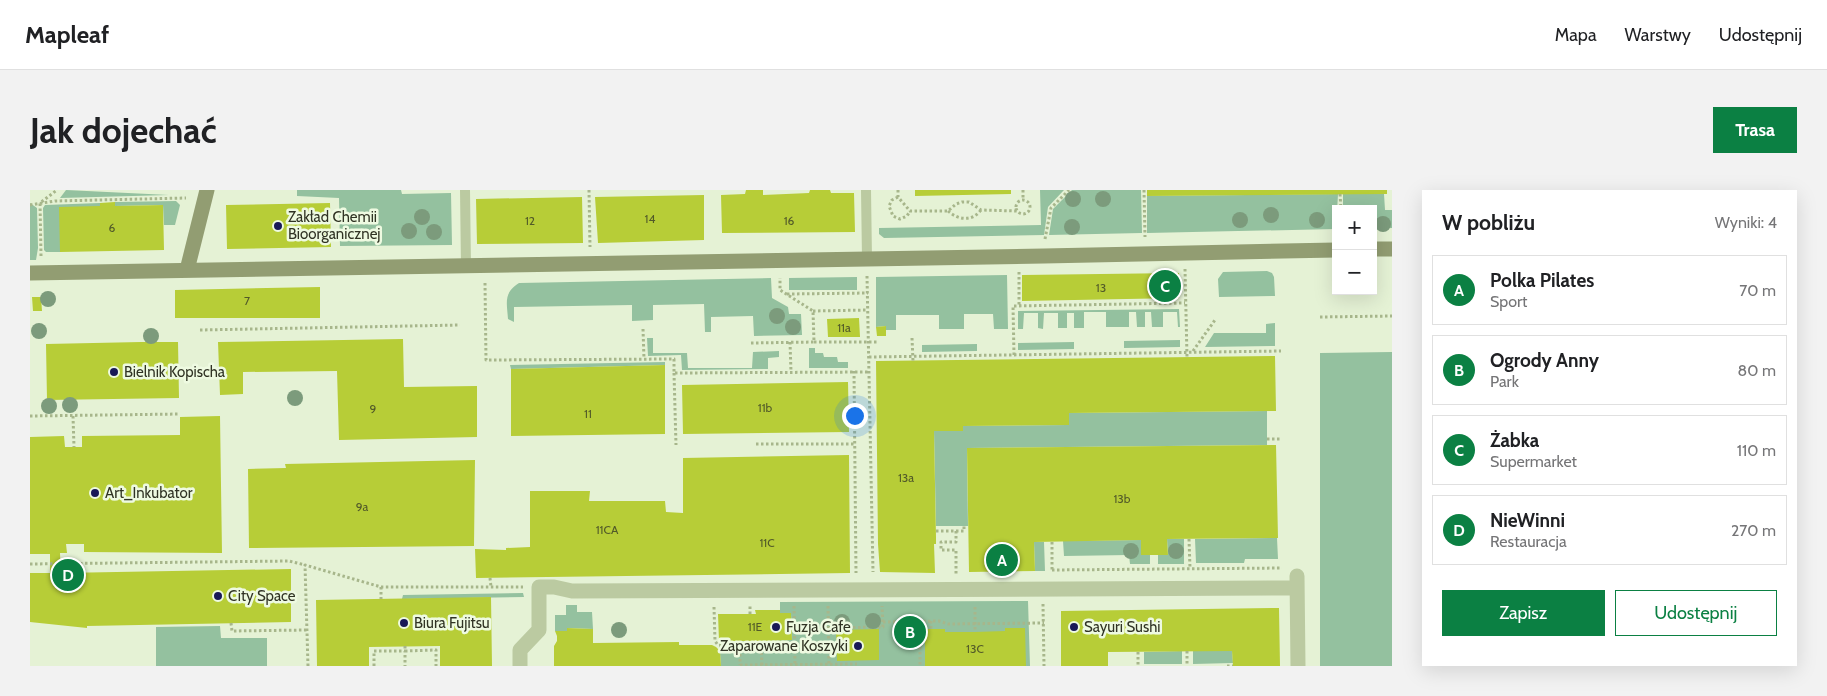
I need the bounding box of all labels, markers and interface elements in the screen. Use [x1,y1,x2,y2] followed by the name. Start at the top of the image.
[25,20,109,49] text: Mapleaf
[1555,24,1597,46] text: Mapa
[1625,24,1691,46] text: Warstwy
[1719,24,1802,46] text: Udostępnij
[1713,107,1797,153] button: Trasa
[30,109,217,152] text: Jak dojechać
[1332,205,1377,295] map controls
[1332,205,1377,250] button: +
[288,208,381,243] place label: Zakład Chemii Bioorganicznej
[1442,210,1535,235] text: W pobliżu
[645,211,655,226] house number: 14
[525,213,535,228] house number: 12
[784,213,795,228] house number: 16
[1715,213,1777,232] text: Wyniki: 4
[109,220,116,235] house number: 6
[272,220,284,232] marker: Zakład Chemii Bioorganicznej
[1332,250,1377,295] button: −
[1149,267,1181,305] pin: C
[1490,269,1594,292] text: Polka Pilates
[1096,280,1106,295] house number: 13
[1454,281,1464,300] text: A
[1739,281,1776,300] text: 70 m
[1490,292,1527,311] text: Sport
[244,293,250,308] house number: 7
[837,320,851,335] house number: 11a
[1490,349,1599,372] text: Ogrody Anny
[1454,361,1464,380] text: B
[1738,361,1776,380] text: 80 m
[124,363,226,381] place label: Bielnik Kopischa
[108,366,120,378] marker: Bielnik Kopischa
[1490,372,1519,391] text: Park
[758,400,773,415] house number: 11b
[370,401,377,416] house number: 9
[842,403,868,429] your location
[584,406,592,421] house number: 11
[1490,429,1539,452] text: Żabka
[1454,441,1464,460] text: C
[1737,441,1776,460] text: 110 m
[1490,452,1577,471] text: Supermarket
[898,470,914,485] house number: 13a
[105,484,193,502] place label: Art_Inkubator
[89,487,101,499] marker: Art_Inkubator
[1113,491,1131,506] house number: 13b
[356,499,369,514] house number: 9a
[1490,509,1565,532] text: NieWinni
[1453,521,1465,540] text: D
[1731,521,1776,540] text: 270 m
[596,522,619,537] house number: 11CA
[1490,532,1567,551] text: Restauracja
[759,535,775,550] house number: 11C
[986,541,1018,579] pin: A
[52,556,84,594] pin: D
[228,587,296,605] place label: City Space
[212,590,224,602] marker: City Space
[1442,590,1605,636] button: Zapisz
[1615,590,1777,636] button: Udostępnij
[894,613,926,651] pin: B
[414,614,490,632] place label: Biura Fujitsu
[398,617,410,629] marker: Biura Fujitsu
[786,618,851,636] place label: Fuzja Cafe
[1084,618,1160,636] place label: Sayuri Sushi
[748,619,763,634] house number: 11E
[770,621,782,633] marker: Fuzja Cafe
[1068,621,1080,633] marker: Sayuri Sushi
[720,637,848,655] place label: Zaparowane Koszyki
[852,640,864,652] marker: Zaparowane Koszyki
[966,641,984,656] house number: 13C

